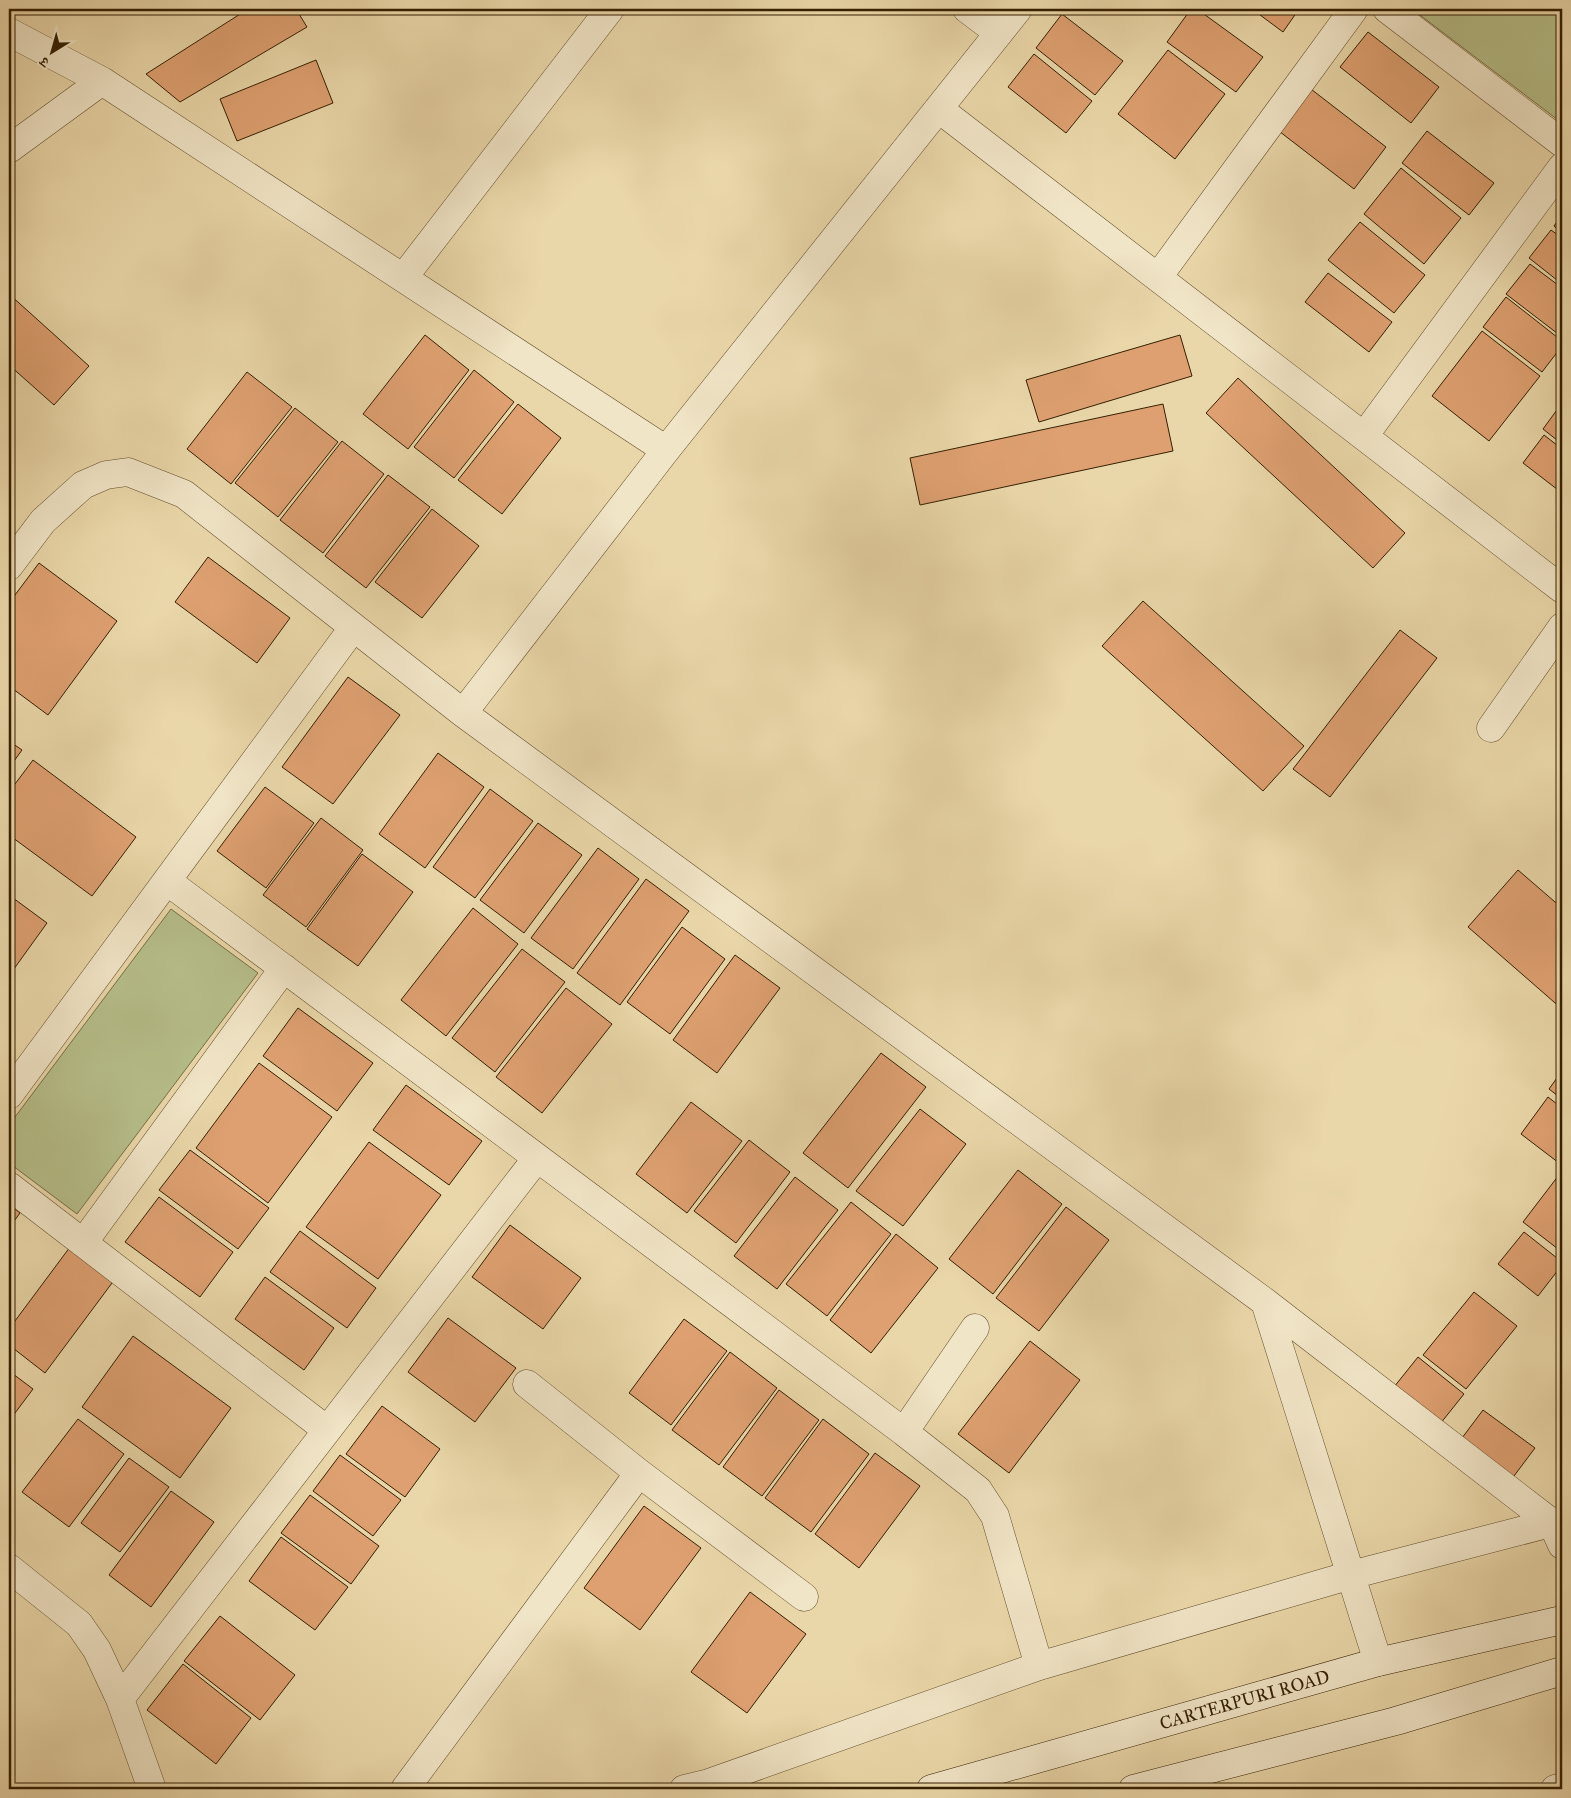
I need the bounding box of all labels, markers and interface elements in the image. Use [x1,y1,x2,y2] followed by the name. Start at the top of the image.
[28,28,78,78] north arrow
[36,53,53,72] text: उ
[1157,1665,1332,1734] street label: CARTERPURI ROAD

